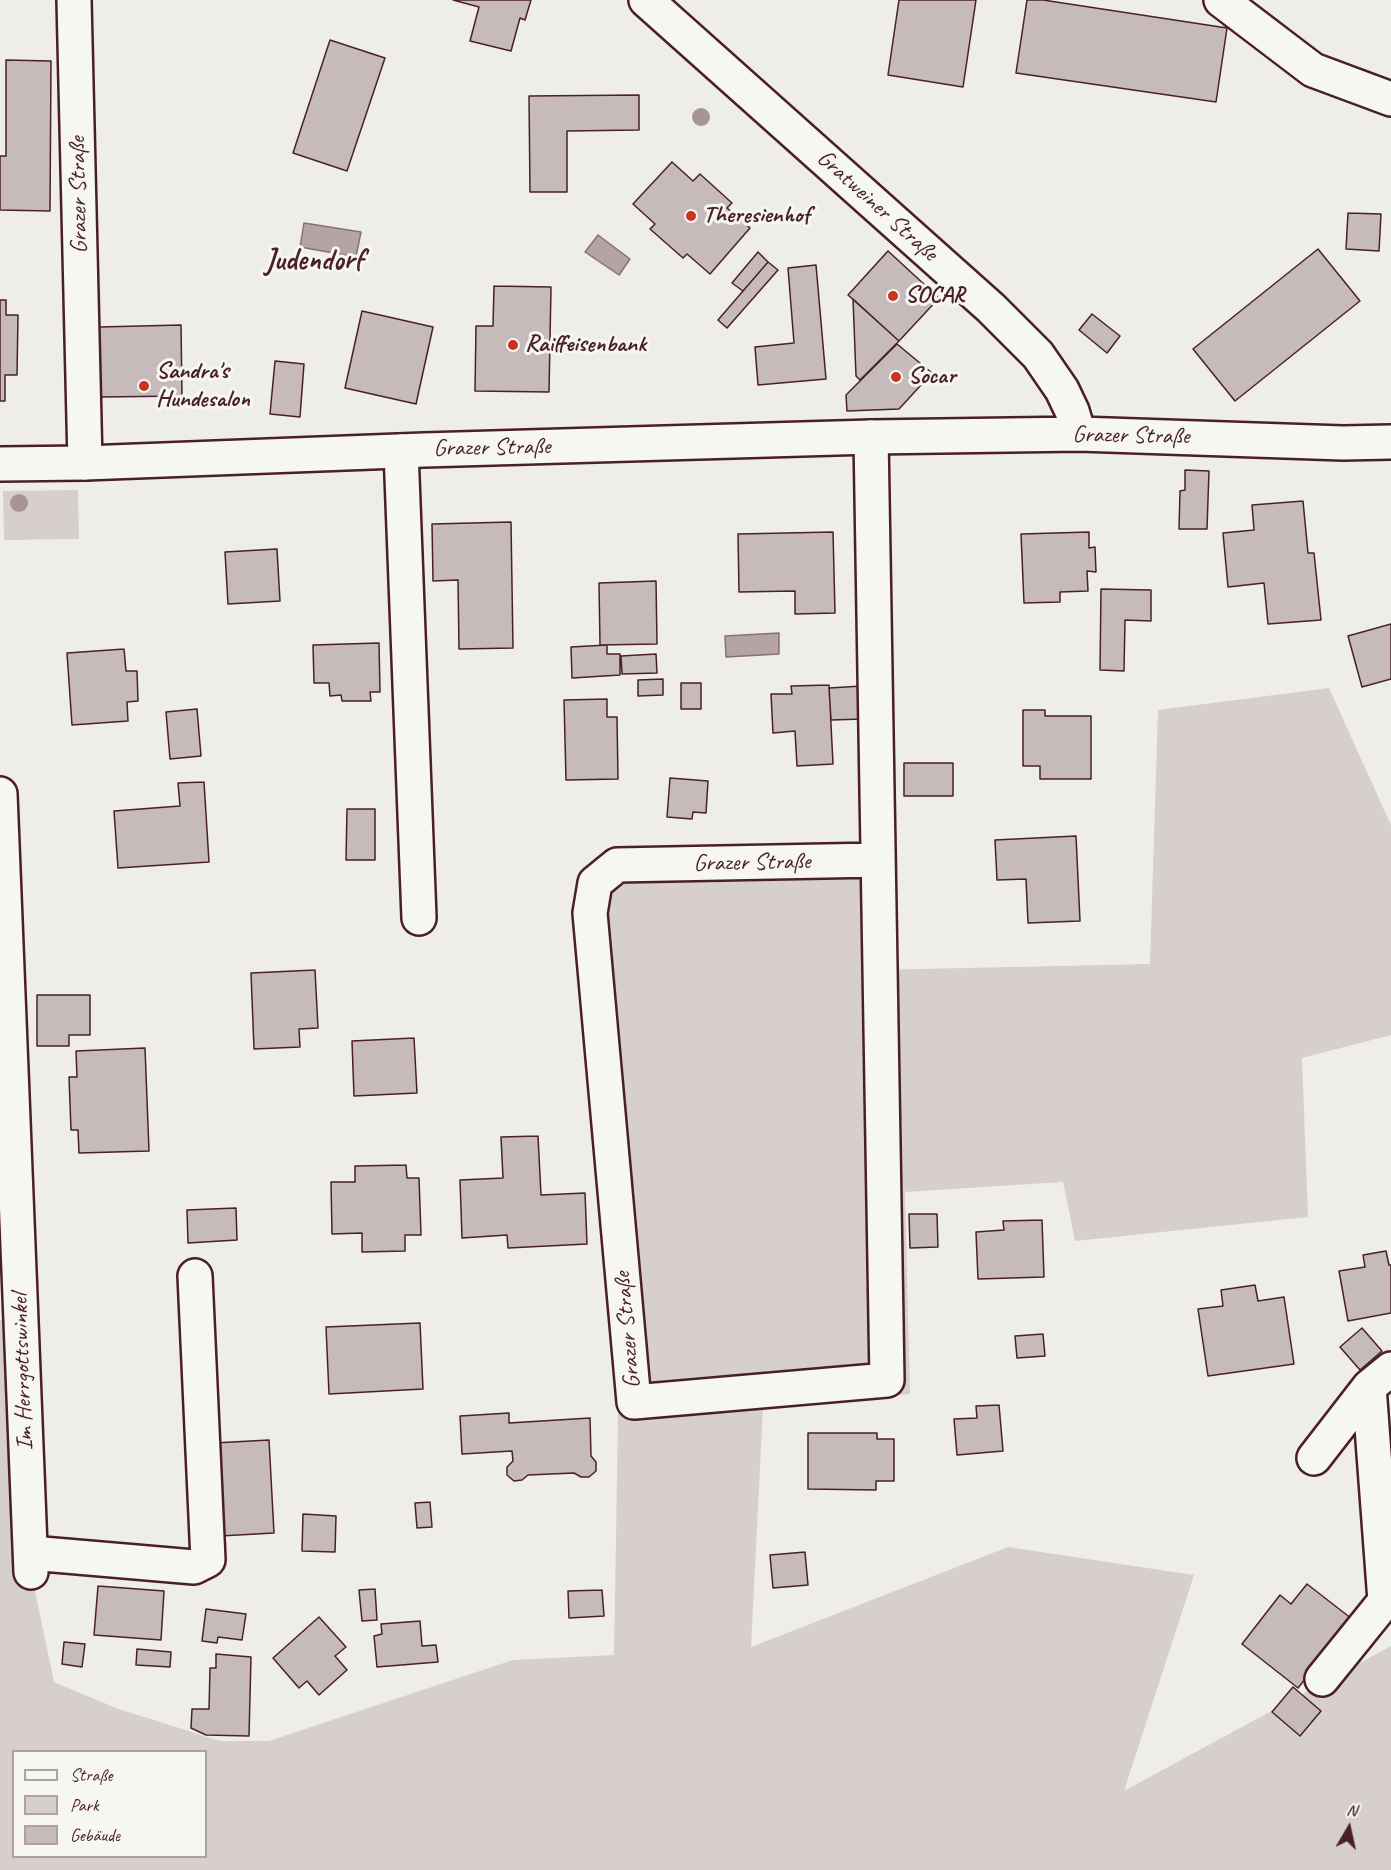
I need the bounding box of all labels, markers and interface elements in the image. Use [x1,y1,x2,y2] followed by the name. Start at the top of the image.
[64,136,94,254] street label: Grazer Straße
[811,144,943,268] street label: Gratweiner Straße
[703,202,810,230] place label: Theresienhof
[684,209,698,223] marker: Theresienhof
[265,243,363,279] district label: Judendorf
[905,282,965,310] place label: SOCAR
[886,289,900,303] marker: SOCAR
[525,331,646,359] place label: Raiffeisenbank
[506,338,520,352] marker: Raiffeisenbank
[156,358,250,414] place label: Sandra's Hundesalon
[908,363,956,391] place label: Socar
[889,370,903,384] marker: Socar
[137,379,151,393] marker: Sandra's Hundesalon
[1072,421,1190,451] street label: Grazer Straße
[433,433,551,463] street label: Grazer Straße
[693,848,811,878] street label: Grazer Straße
[609,1270,647,1390] street label: Grazer Straße
[6,1293,40,1451] street label: Im Herrgottswinkel
[12,1750,207,1858] legend
[70,1764,112,1786] text: Straße
[70,1794,99,1816] text: Park
[1319,1798,1379,1858] north arrow
[1345,1800,1358,1821] text: N
[70,1824,120,1846] text: Gebäude

